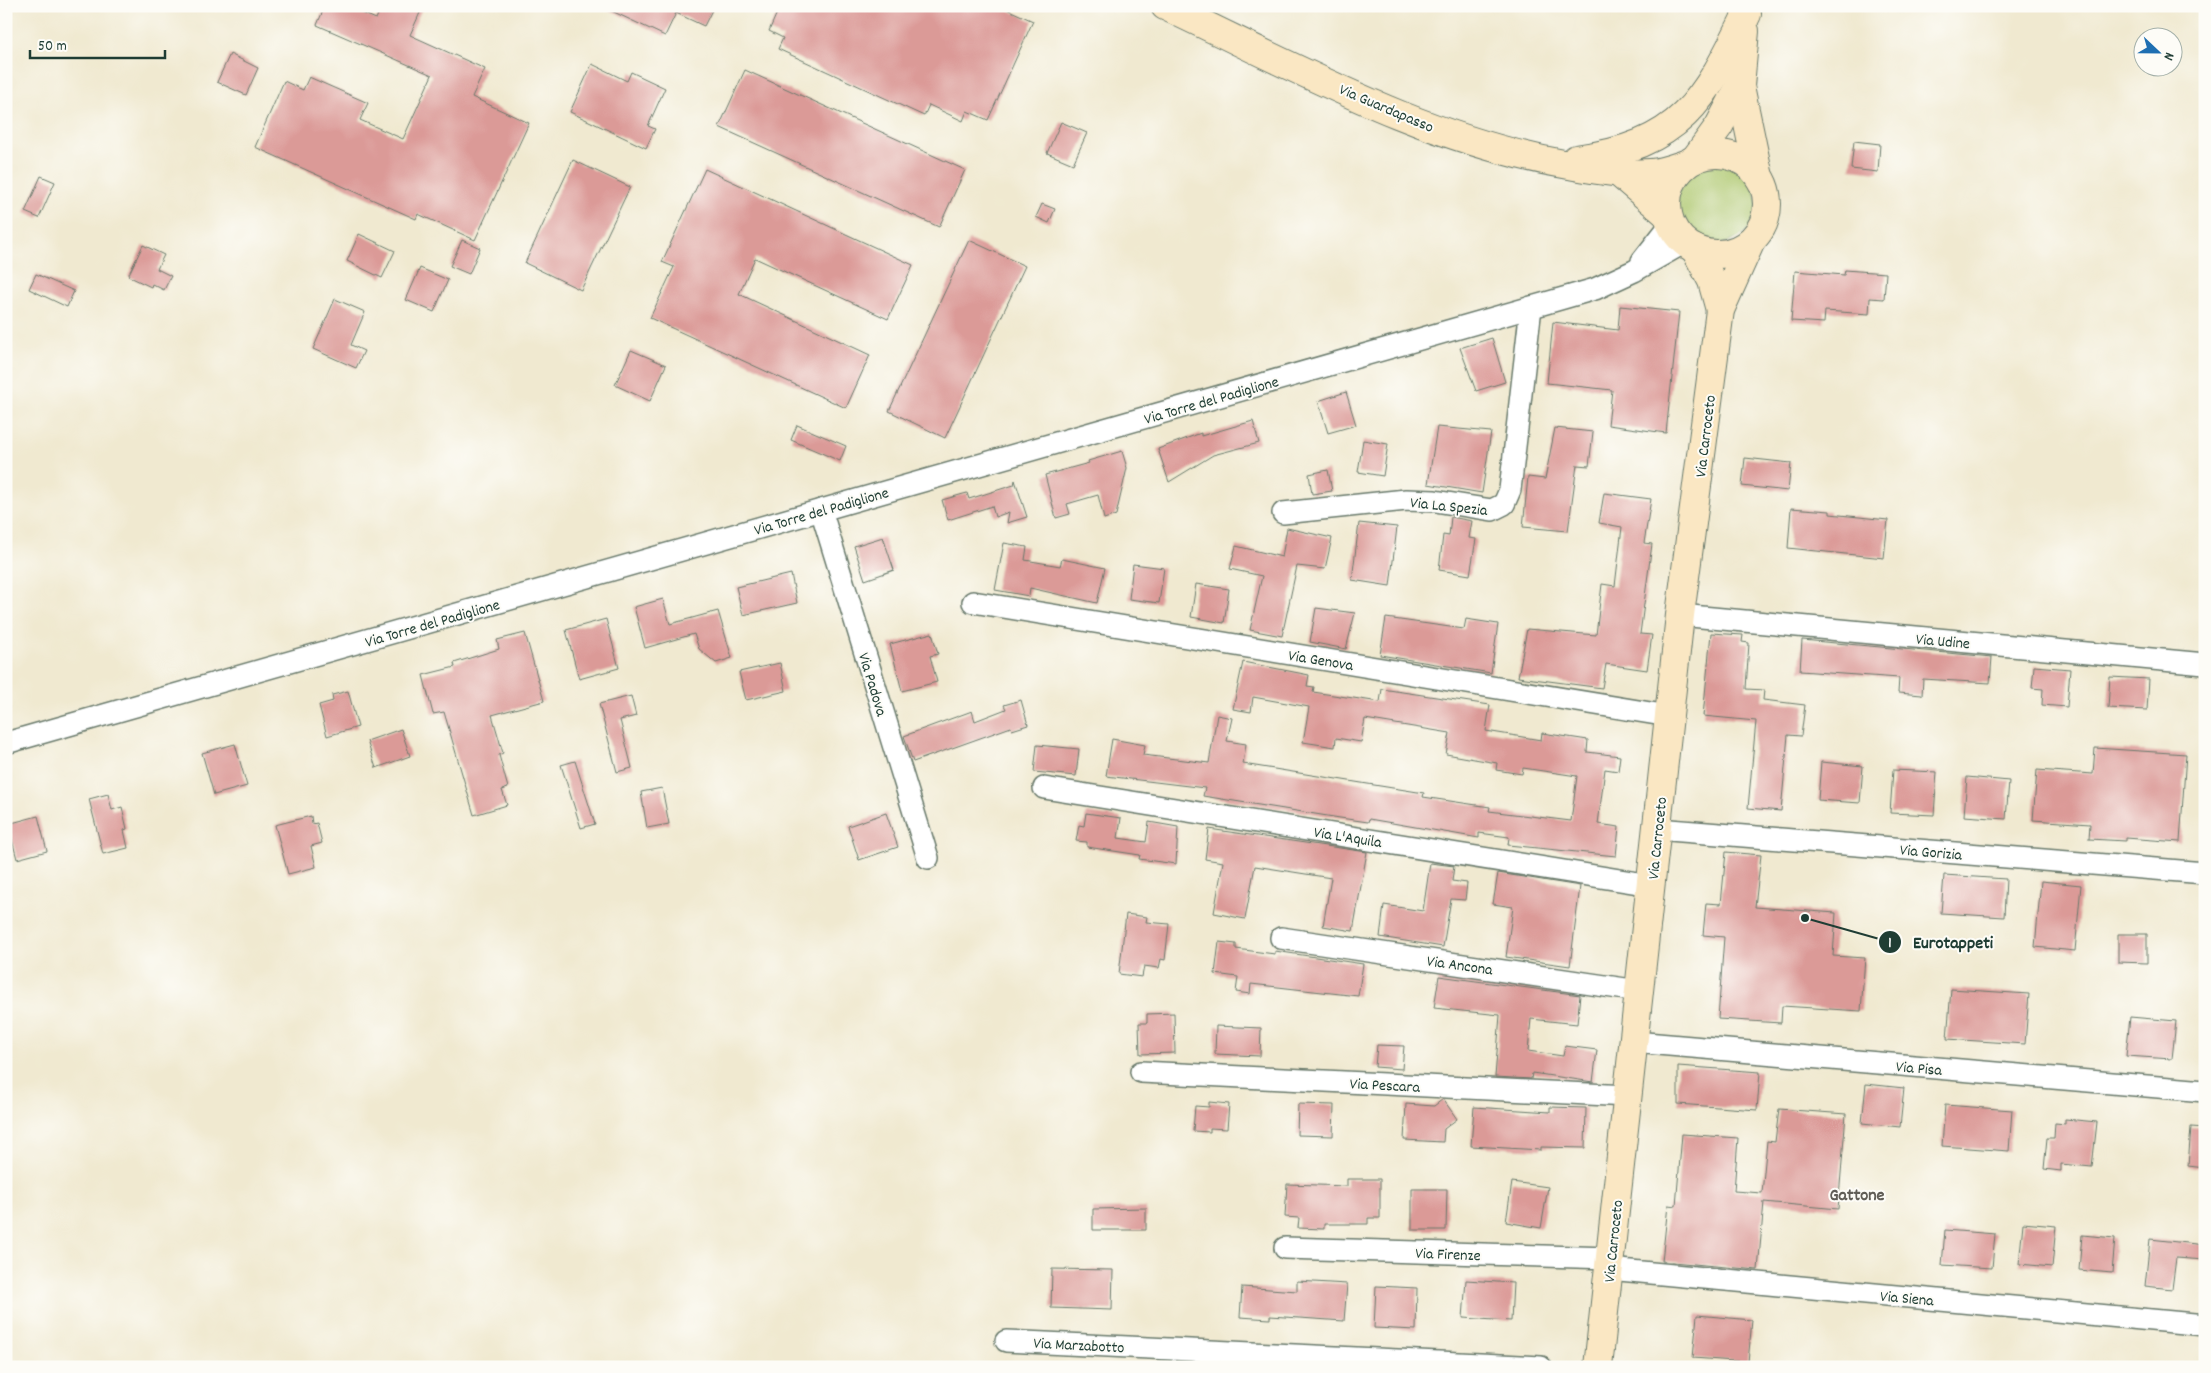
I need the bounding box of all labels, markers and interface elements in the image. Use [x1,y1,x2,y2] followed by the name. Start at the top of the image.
[30,28,165,60] scale bar
[2134,28,2184,78] north arrow
[38,36,67,58] text: 50 m
[2158,49,2179,63] text: N
[1335,79,1437,140] street label: Via Guardapasso
[1142,371,1282,432] street label: Via Torre del Padiglione
[1690,394,1723,479] street label: Via Carroceto
[752,482,892,543] street label: Via Torre del Padiglione
[1409,492,1489,523] street label: Via La Spezia
[363,594,503,655] street label: Via Torre del Padiglione
[1915,629,1971,656] street label: Via Udine
[1286,645,1355,678] street label: Via Genova
[851,650,892,720] street label: Via Padova
[1643,796,1674,881] street label: Via Carroceto
[1312,822,1384,855] street label: Via L'Aquila
[1899,839,1963,868] street label: Via Gorizia
[1878,925,2003,958] callout: Eurotappeti
[1913,932,1994,957] text: Eurotappeti
[1888,933,1892,955] text: 1
[1425,950,1495,983] street label: Via Ancona
[1895,1056,1943,1083] street label: Via Pisa
[1349,1073,1421,1100] street label: Via Pescara
[1829,1184,1885,1209] district label: Gattone
[1599,1199,1630,1284] street label: Via Carroceto
[1415,1243,1481,1268] street label: Via Firenze
[1879,1286,1935,1313] street label: Via Siena
[1033,1333,1125,1360] street label: Via Marzabotto

